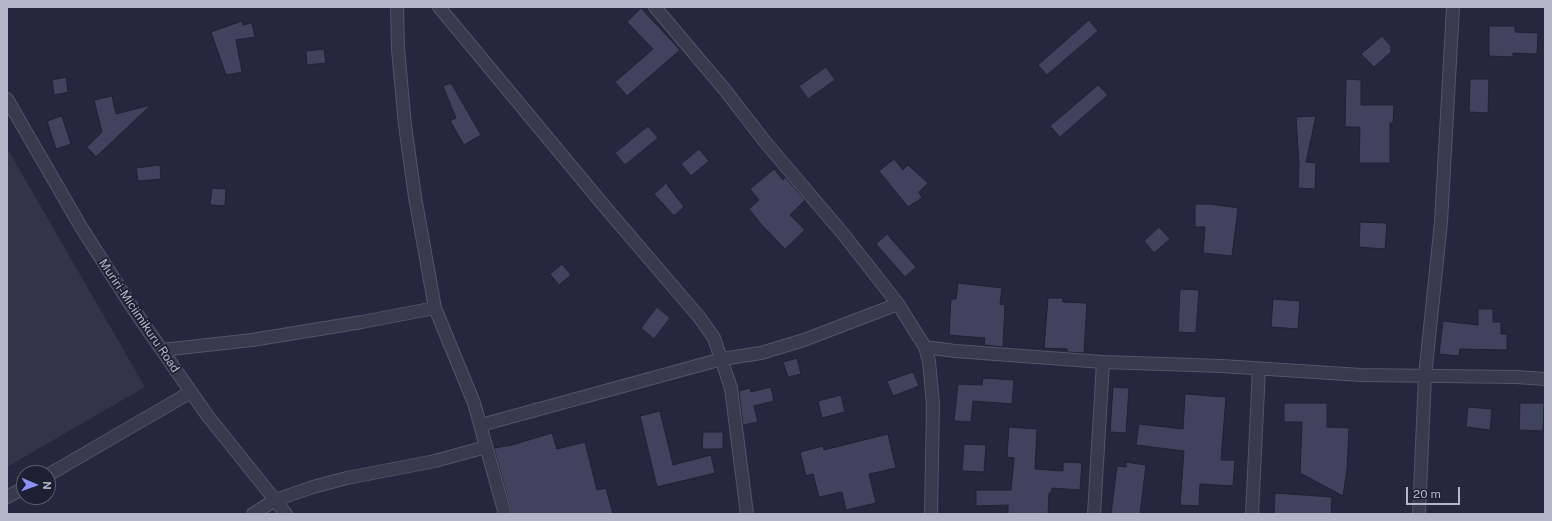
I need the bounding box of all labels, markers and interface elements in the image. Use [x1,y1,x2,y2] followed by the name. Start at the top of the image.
[96,257,182,375] street label: Muriri-Miciimikuru Road
[16,465,56,505] north arrow
[1408,479,1462,505] scale bar
[41,481,53,490] text: N
[1413,487,1441,501] text: 20 m

